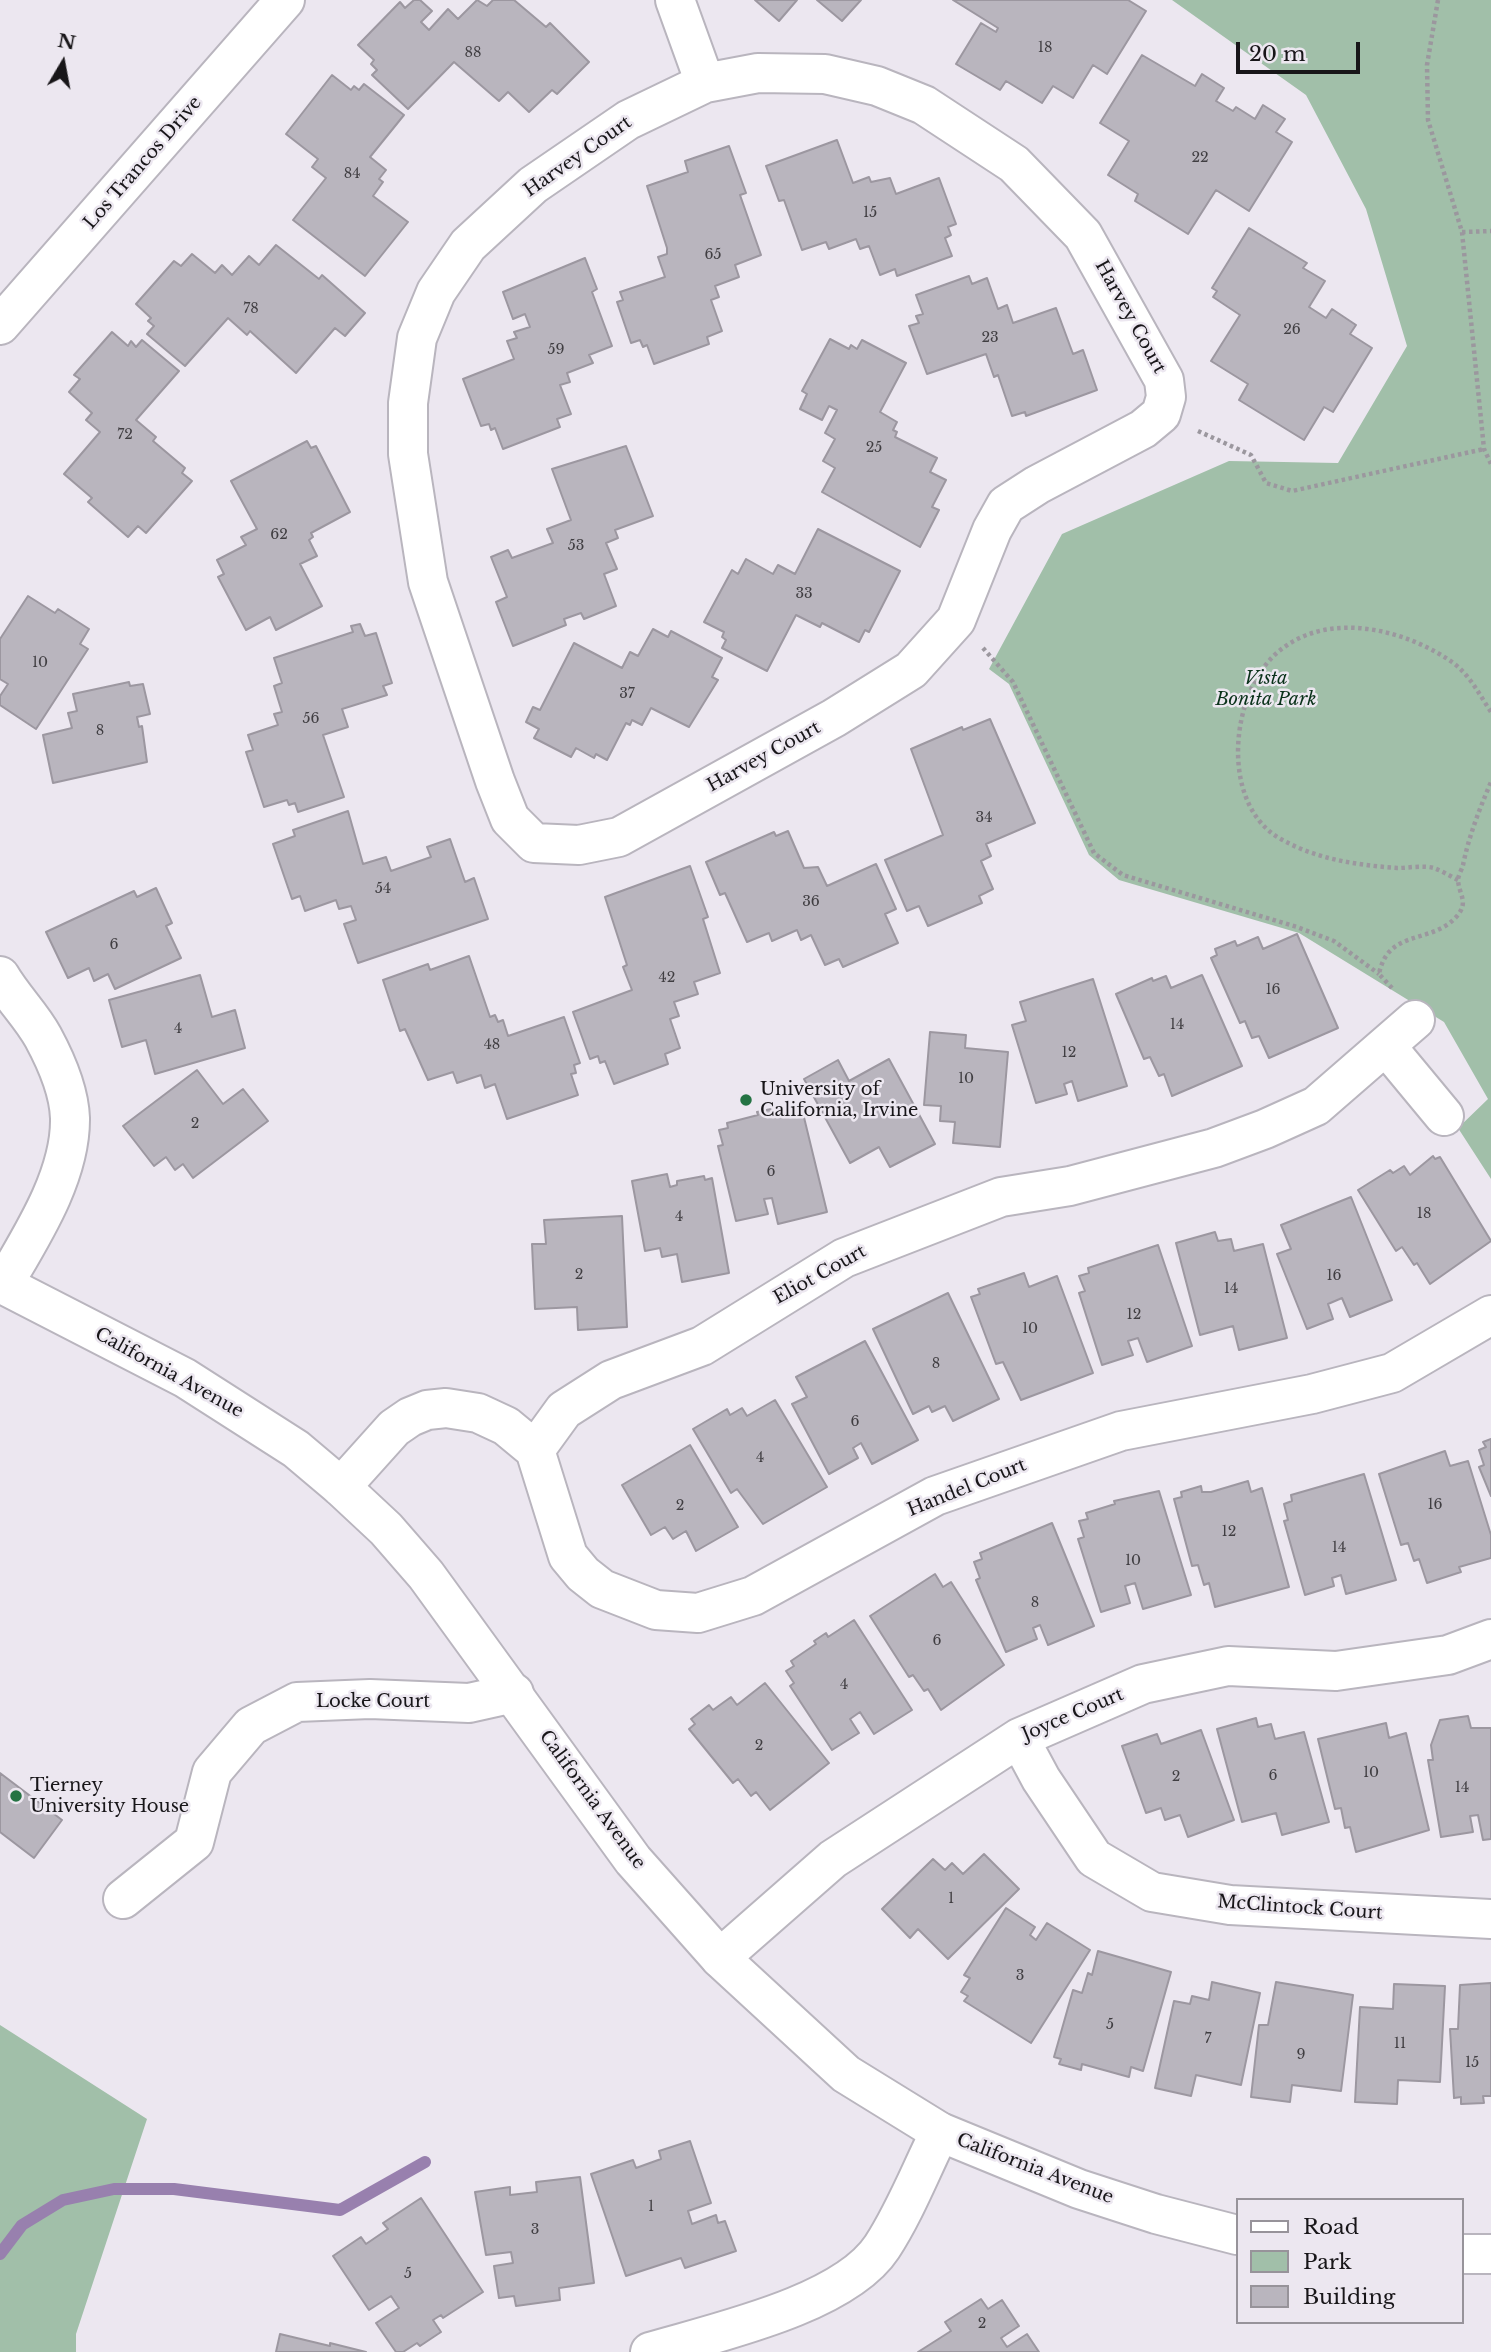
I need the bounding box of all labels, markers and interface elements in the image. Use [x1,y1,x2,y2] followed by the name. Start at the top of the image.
[28,28,98,98] north arrow
[1239,28,1363,72] scale bar
[56,29,78,55] text: N
[1038,40,1052,56] house number: 18
[1249,41,1306,67] text: 20 m
[465,45,481,61] house number: 88
[80,92,206,234] street label: Los Trancos Drive
[520,112,636,202] street label: Harvey Court
[1191,150,1209,166] house number: 22
[344,166,360,182] house number: 84
[863,205,877,221] house number: 15
[705,247,721,263] house number: 65
[1090,257,1170,377] street label: Harvey Court
[243,301,259,317] house number: 78
[1283,322,1301,338] house number: 26
[981,330,999,346] house number: 23
[548,342,564,358] house number: 59
[117,427,133,443] house number: 72
[866,440,882,456] house number: 25
[270,527,288,543] house number: 62
[568,538,584,554] house number: 53
[795,586,813,602] house number: 33
[32,655,48,671] house number: 10
[1215,668,1317,710] park label: Vista Bonita Park
[619,686,635,702] house number: 37
[303,711,319,727] house number: 56
[704,717,824,797] street label: Harvey Court
[96,723,104,739] house number: 8
[976,810,992,826] house number: 34
[375,881,391,897] house number: 54
[802,894,820,910] house number: 36
[109,937,119,953] house number: 6
[659,970,675,986] house number: 42
[1265,982,1281,998] house number: 16
[1170,1017,1184,1033] house number: 14
[174,1021,182,1037] house number: 4
[484,1037,500,1053] house number: 48
[1062,1045,1076,1061] house number: 12
[958,1071,974,1087] house number: 10
[760,1079,918,1122] place label: University of California, Irvine
[738,1092,754,1108] marker: University of California, Irvine
[191,1116,199,1132] house number: 2
[766,1164,776,1180] house number: 6
[1417,1206,1431,1222] house number: 18
[675,1209,683,1225] house number: 4
[770,1241,870,1309] street label: Eliot Court
[575,1267,583,1283] house number: 2
[1326,1268,1342,1284] house number: 16
[1224,1281,1238,1297] house number: 14
[1127,1307,1141,1323] house number: 12
[1022,1321,1038,1337] house number: 10
[91,1323,247,1423] street label: California Avenue
[932,1356,940,1372] house number: 8
[850,1414,860,1430] house number: 6
[756,1450,764,1466] house number: 4
[904,1454,1030,1522] street label: Handel Court
[1427,1497,1443,1513] house number: 16
[676,1498,684,1514] house number: 2
[1222,1524,1236,1540] house number: 12
[1332,1540,1346,1556] house number: 14
[1125,1553,1141,1569] house number: 10
[1031,1595,1039,1611] house number: 8
[932,1633,942,1649] house number: 6
[840,1677,848,1693] house number: 4
[1019,1684,1127,1746] street label: Joyce Court
[316,1691,430,1713] street label: Locke Court
[534,1726,650,1874] street label: California Avenue
[755,1738,763,1754] house number: 2
[1363,1765,1379,1781] house number: 10
[1268,1768,1278,1784] house number: 6
[1172,1769,1180,1785] house number: 2
[30,1775,189,1817] place label: Tierney University House
[1455,1780,1469,1796] house number: 14
[8,1788,24,1804] marker: Tierney University House
[948,1891,954,1907] house number: 1
[1217,1891,1383,1925] street label: McClintock Court
[1016,1968,1024,1984] house number: 3
[1106,2017,1114,2033] house number: 5
[1204,2031,1212,2047] house number: 7
[1394,2036,1406,2052] house number: 11
[1296,2047,1306,2063] house number: 9
[1465,2055,1479,2071] house number: 15
[954,2129,1116,2209] street label: California Avenue
[1236,2198,1463,2324] legend
[648,2199,654,2215] house number: 1
[1303,2214,1359,2240] text: Road
[531,2222,539,2238] house number: 3
[1303,2249,1352,2275] text: Park
[404,2266,412,2282] house number: 5
[1303,2284,1395,2310] text: Building
[978,2316,986,2332] house number: 2

